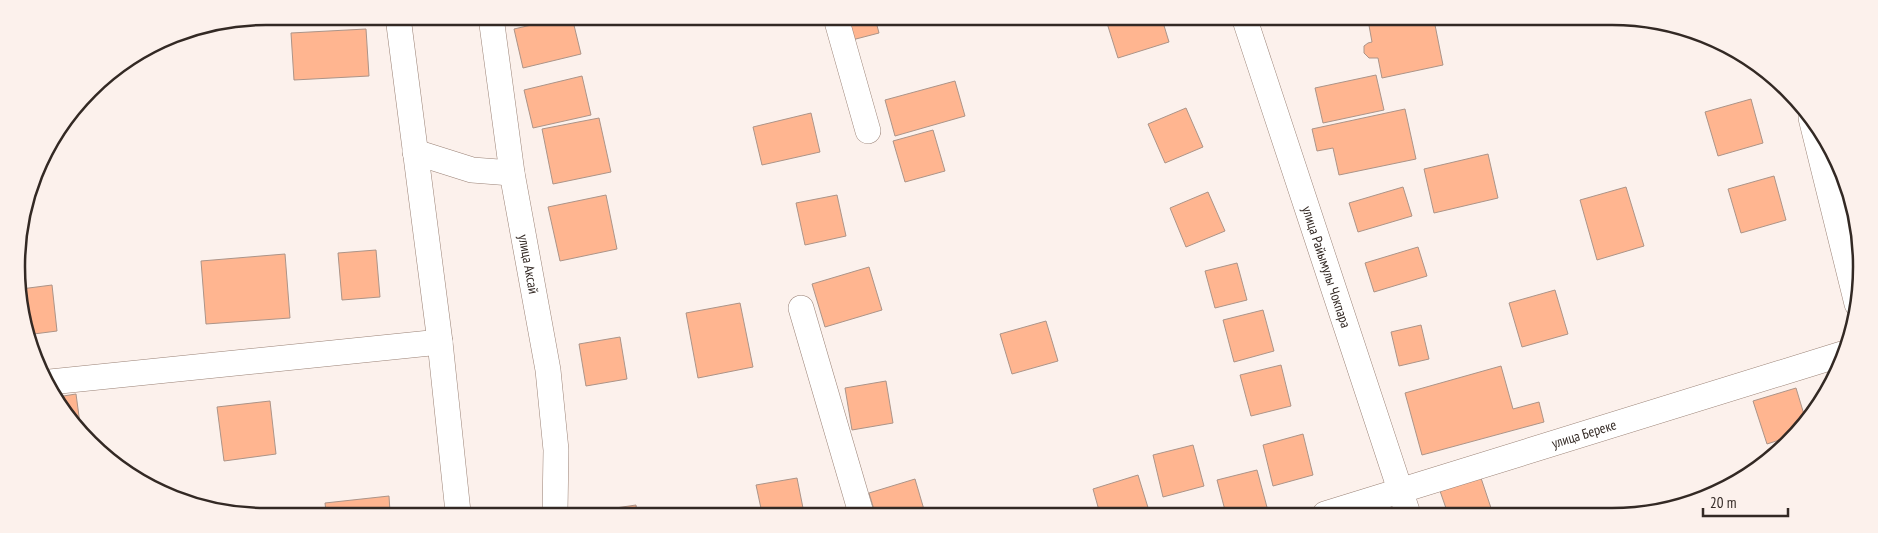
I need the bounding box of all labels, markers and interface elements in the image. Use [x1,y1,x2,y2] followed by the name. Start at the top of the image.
[1298,204,1355,330] street label: улица Райымулы Чокпара
[514,233,543,295] street label: улица Аксай
[1549,415,1619,452] street label: улица Береке
[1703,486,1788,518] scale bar
[1710,493,1736,512] text: 20 m

